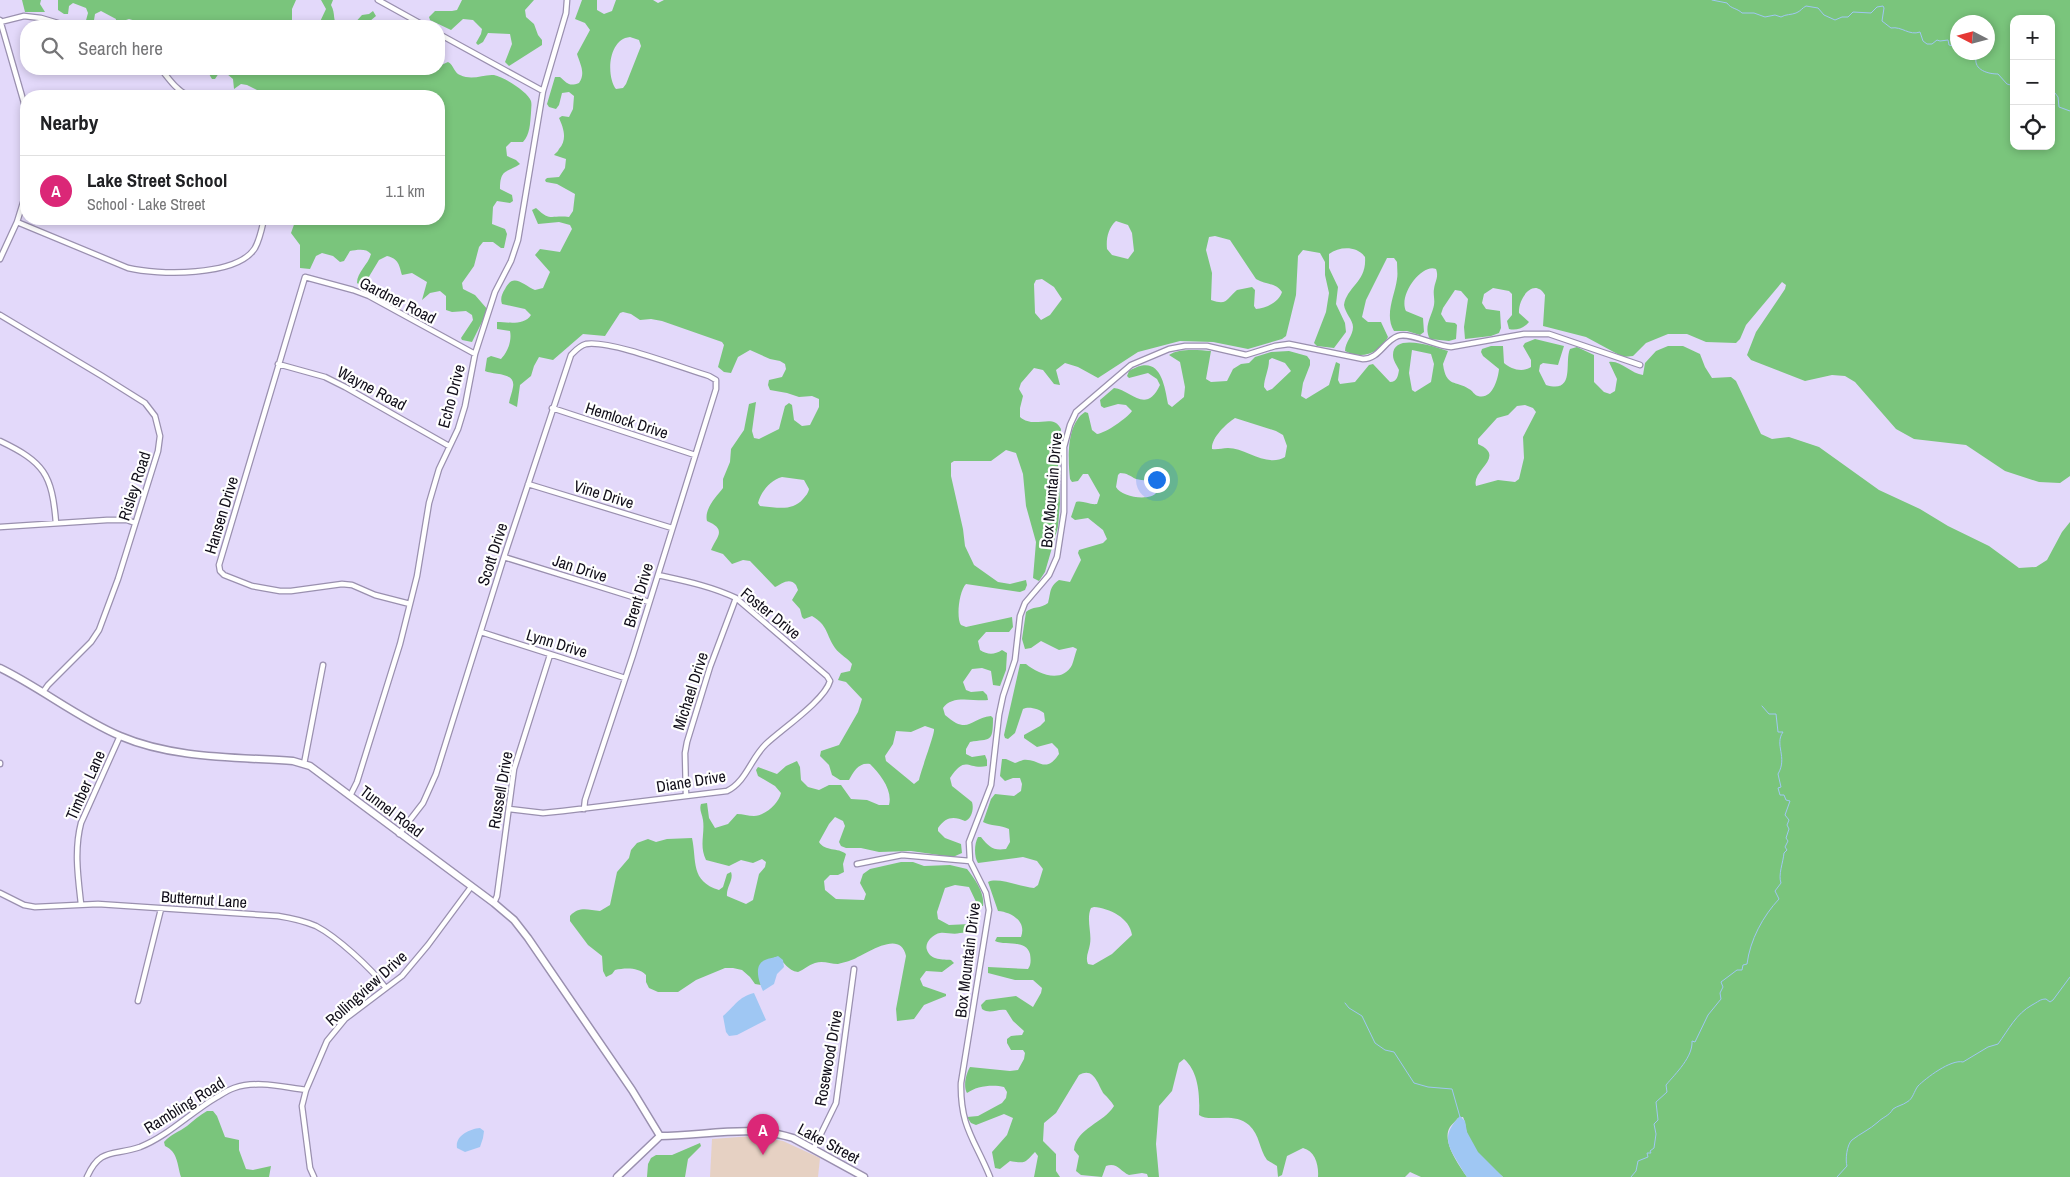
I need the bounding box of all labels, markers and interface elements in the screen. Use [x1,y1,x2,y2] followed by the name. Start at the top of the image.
[1950,15,1995,60] north arrow
[2010,15,2055,150] map controls
[2010,15,2055,60] button: +
[20,20,445,75] search box
[38,34,66,62] icon: search
[78,35,163,61] text: Search here
[2010,60,2055,105] button: −
[2010,105,2055,150] button: locate
[40,108,98,137] text: Nearby
[87,167,227,193] text: Lake Street School
[51,180,61,202] text: A
[386,180,425,202] text: 1.1 km
[87,193,205,215] text: School · Lake Street
[356,271,440,329] street label: Gardner Road
[334,361,410,415] street label: Wayne Road
[432,362,470,430] street label: Echo Drive
[583,396,671,444] street label: Hemlock Drive
[1035,431,1067,549] street label: Box Mountain Drive
[112,449,156,523] street label: Risley Road
[1144,467,1170,493] your location
[199,473,243,557] street label: Hansen Drive
[571,474,637,514] street label: Vine Drive
[472,520,512,588] street label: Scott Drive
[550,549,610,587] street label: Jan Drive
[618,560,658,630] street label: Brent Drive
[736,582,806,644] street label: Foster Drive
[524,623,590,663] street label: Lynn Drive
[667,649,713,733] street label: Michael Drive
[60,747,110,823] street label: Timber Lane
[482,750,518,830] street label: Russell Drive
[655,765,727,797] street label: Diane Drive
[356,780,428,842] street label: Tunnel Road
[160,885,248,913] street label: Butternut Lane
[949,901,985,1019] street label: Box Mountain Drive
[320,945,412,1031] street label: Rollingview Drive
[809,1008,847,1108] street label: Rosewood Drive
[140,1072,228,1138] street label: Rambling Road
[747,1114,779,1155] pin: A
[794,1118,864,1169] street label: Lake Street

